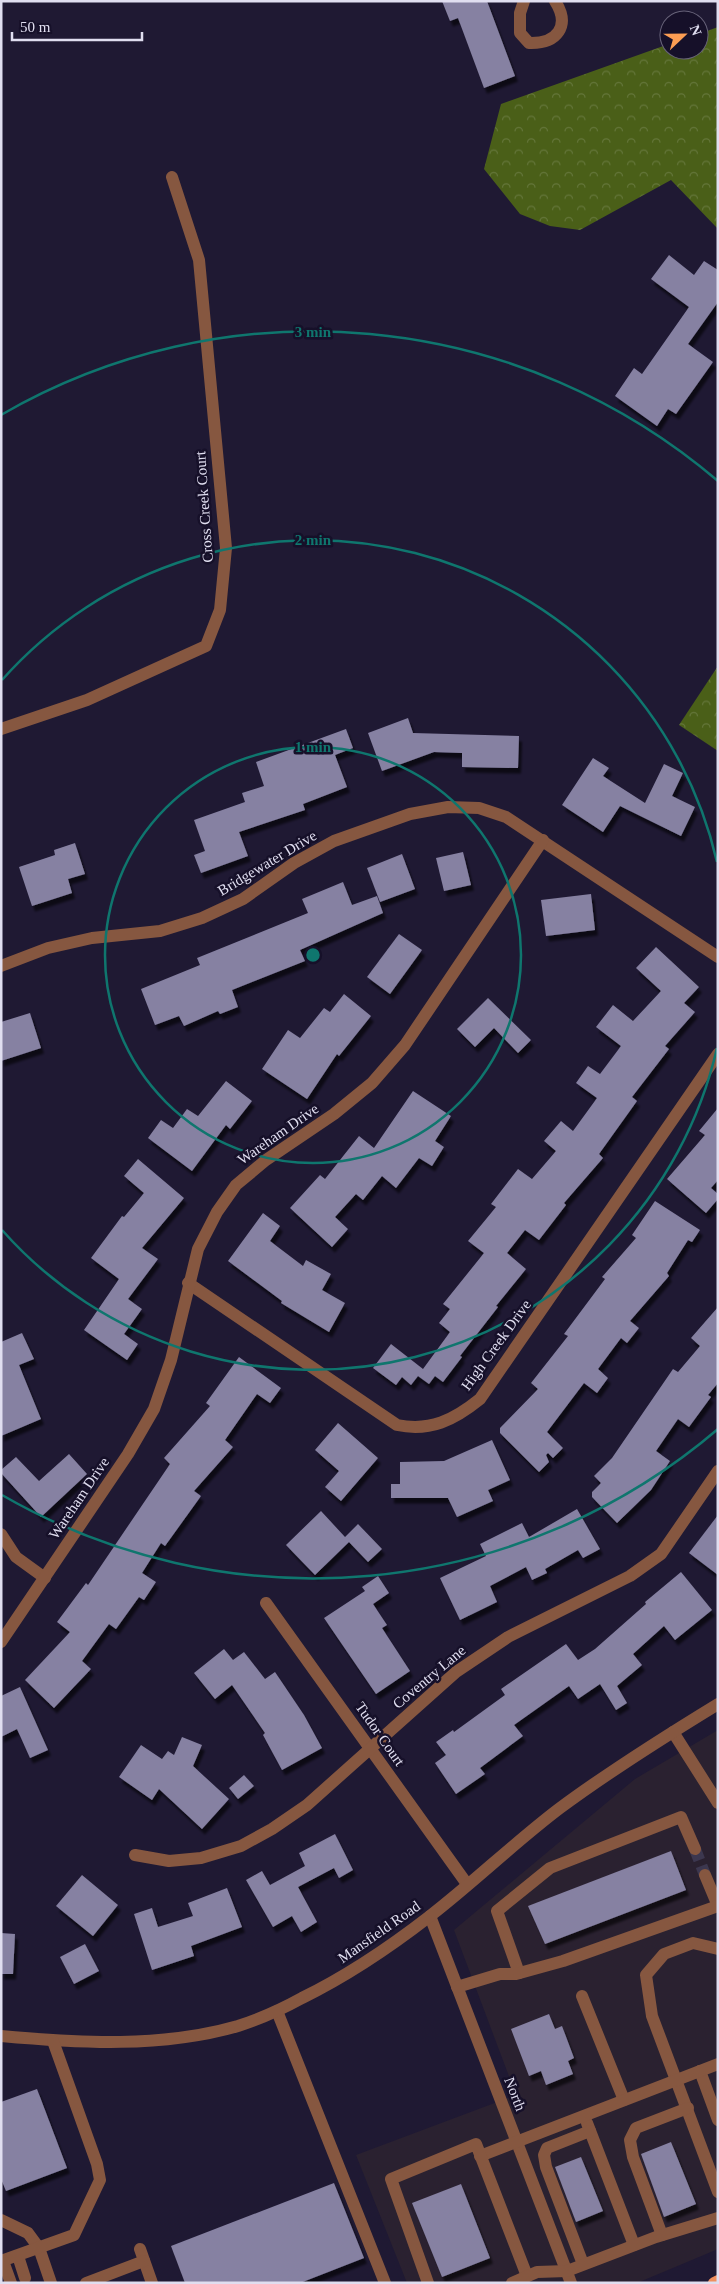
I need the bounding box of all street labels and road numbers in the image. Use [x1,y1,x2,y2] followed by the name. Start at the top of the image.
[192,450,216,563] street label: Cross Creek Court
[215,827,319,899] street label: Bridgewater Drive
[235,1100,322,1168] street label: Wareham Drive
[458,1297,534,1393] street label: High Creek Drive
[46,1454,112,1542] street label: Wareham Drive
[390,1642,469,1712] street label: Coventry Lane
[352,1699,408,1770] street label: Tudor Court
[335,1898,423,1966] street label: Mansfield Road
[501,2075,529,2114] street label: North

